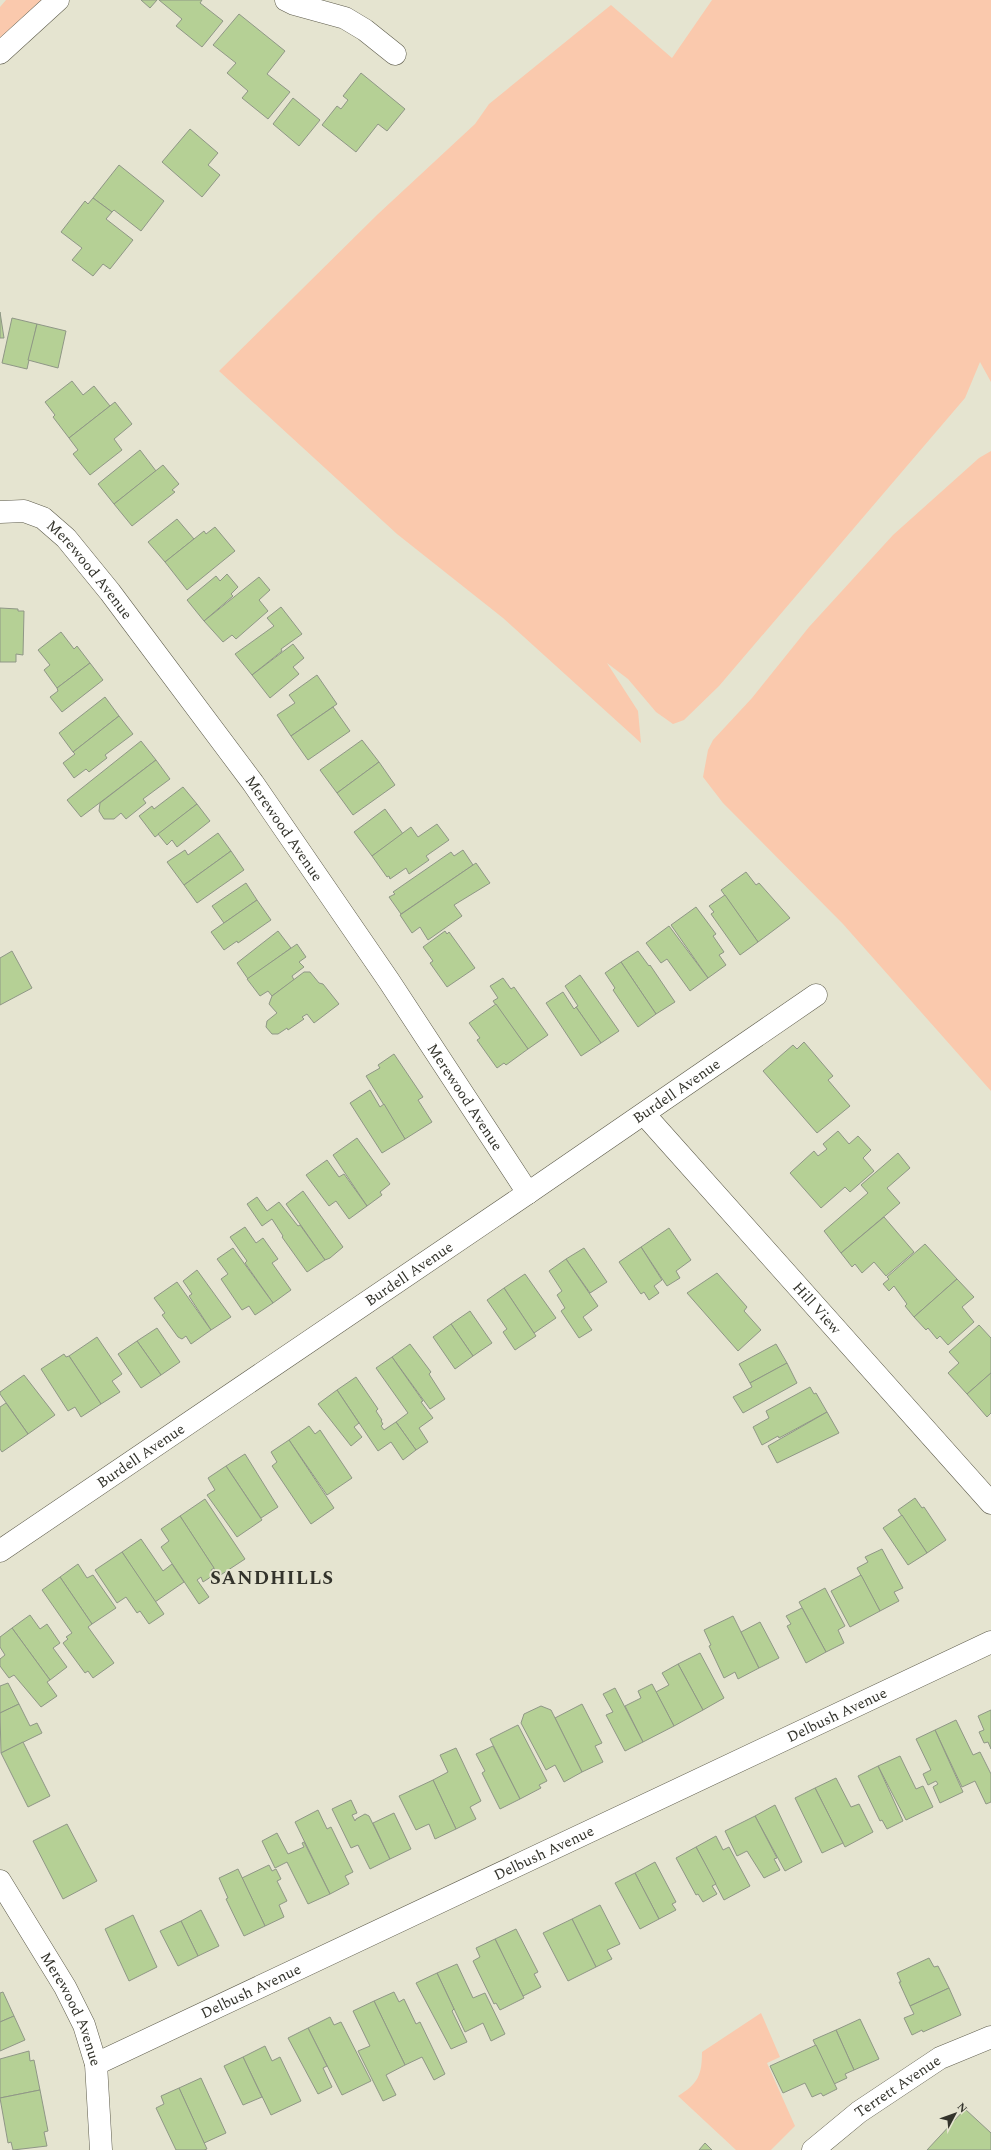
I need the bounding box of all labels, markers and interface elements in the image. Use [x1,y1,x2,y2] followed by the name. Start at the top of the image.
[41,515,138,625] street label: Merewood Avenue
[239,771,328,886] street label: Merewood Avenue
[421,1039,508,1156] street label: Merewood Avenue
[628,1053,725,1130] street label: Burdell Avenue
[360,1236,458,1312] street label: Burdell Avenue
[787,1277,847,1340] street label: Hill View
[92,1418,190,1494] street label: Burdell Avenue
[210,1564,334,1593] district label: SANDHILLS
[783,1682,891,1749] street label: Delbush Avenue
[490,1820,598,1887] street label: Delbush Avenue
[34,1948,107,2069] street label: Merewood Avenue
[197,1958,305,2025] street label: Delbush Avenue
[850,2049,946,2124] street label: Terrett Avenue
[935,2094,975,2134] north arrow
[953,2099,972,2117] text: N

